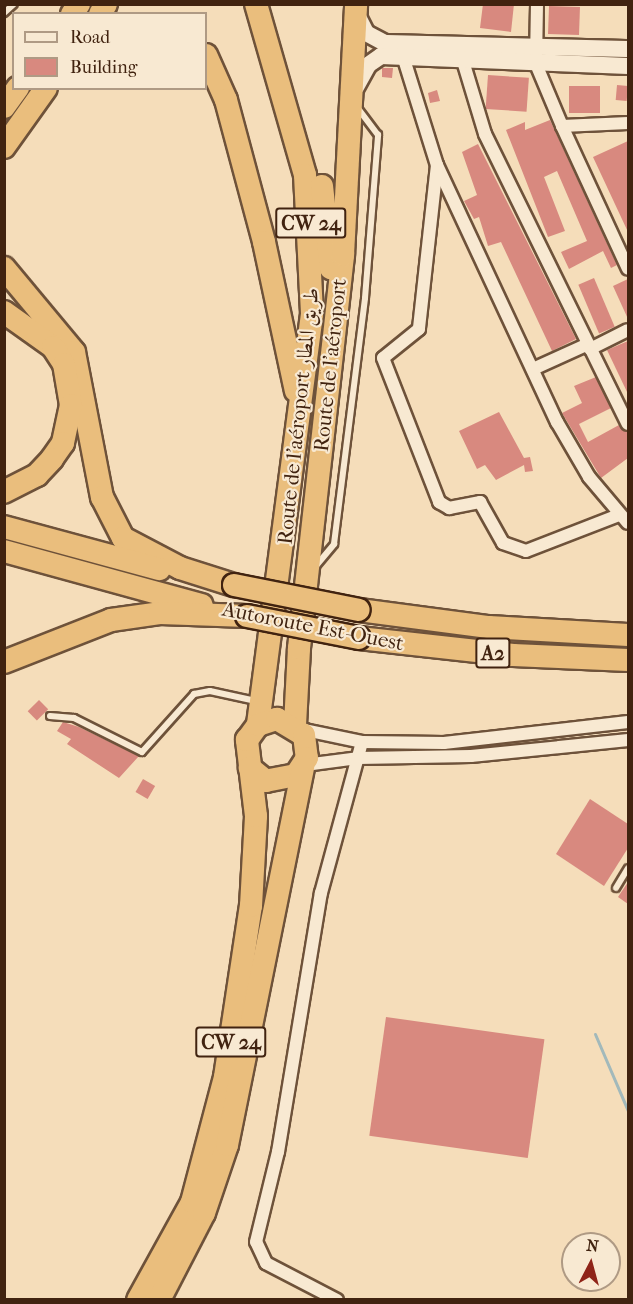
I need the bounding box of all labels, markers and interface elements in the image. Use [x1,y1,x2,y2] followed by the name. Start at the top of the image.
[12,12,207,90] legend
[70,27,110,48] text: Road
[70,57,137,78] text: Building
[275,206,347,240] road number: CW 24
[308,277,352,453] street label: Route de l'aéroport
[272,286,324,546] street label: Route de l'aéroport طريق المطار
[220,596,406,656] street label: Autoroute Est-Ouest
[475,636,511,670] road number: A2
[195,1025,267,1059] road number: CW 24
[561,1232,621,1292] north arrow
[586,1236,600,1256] text: N

